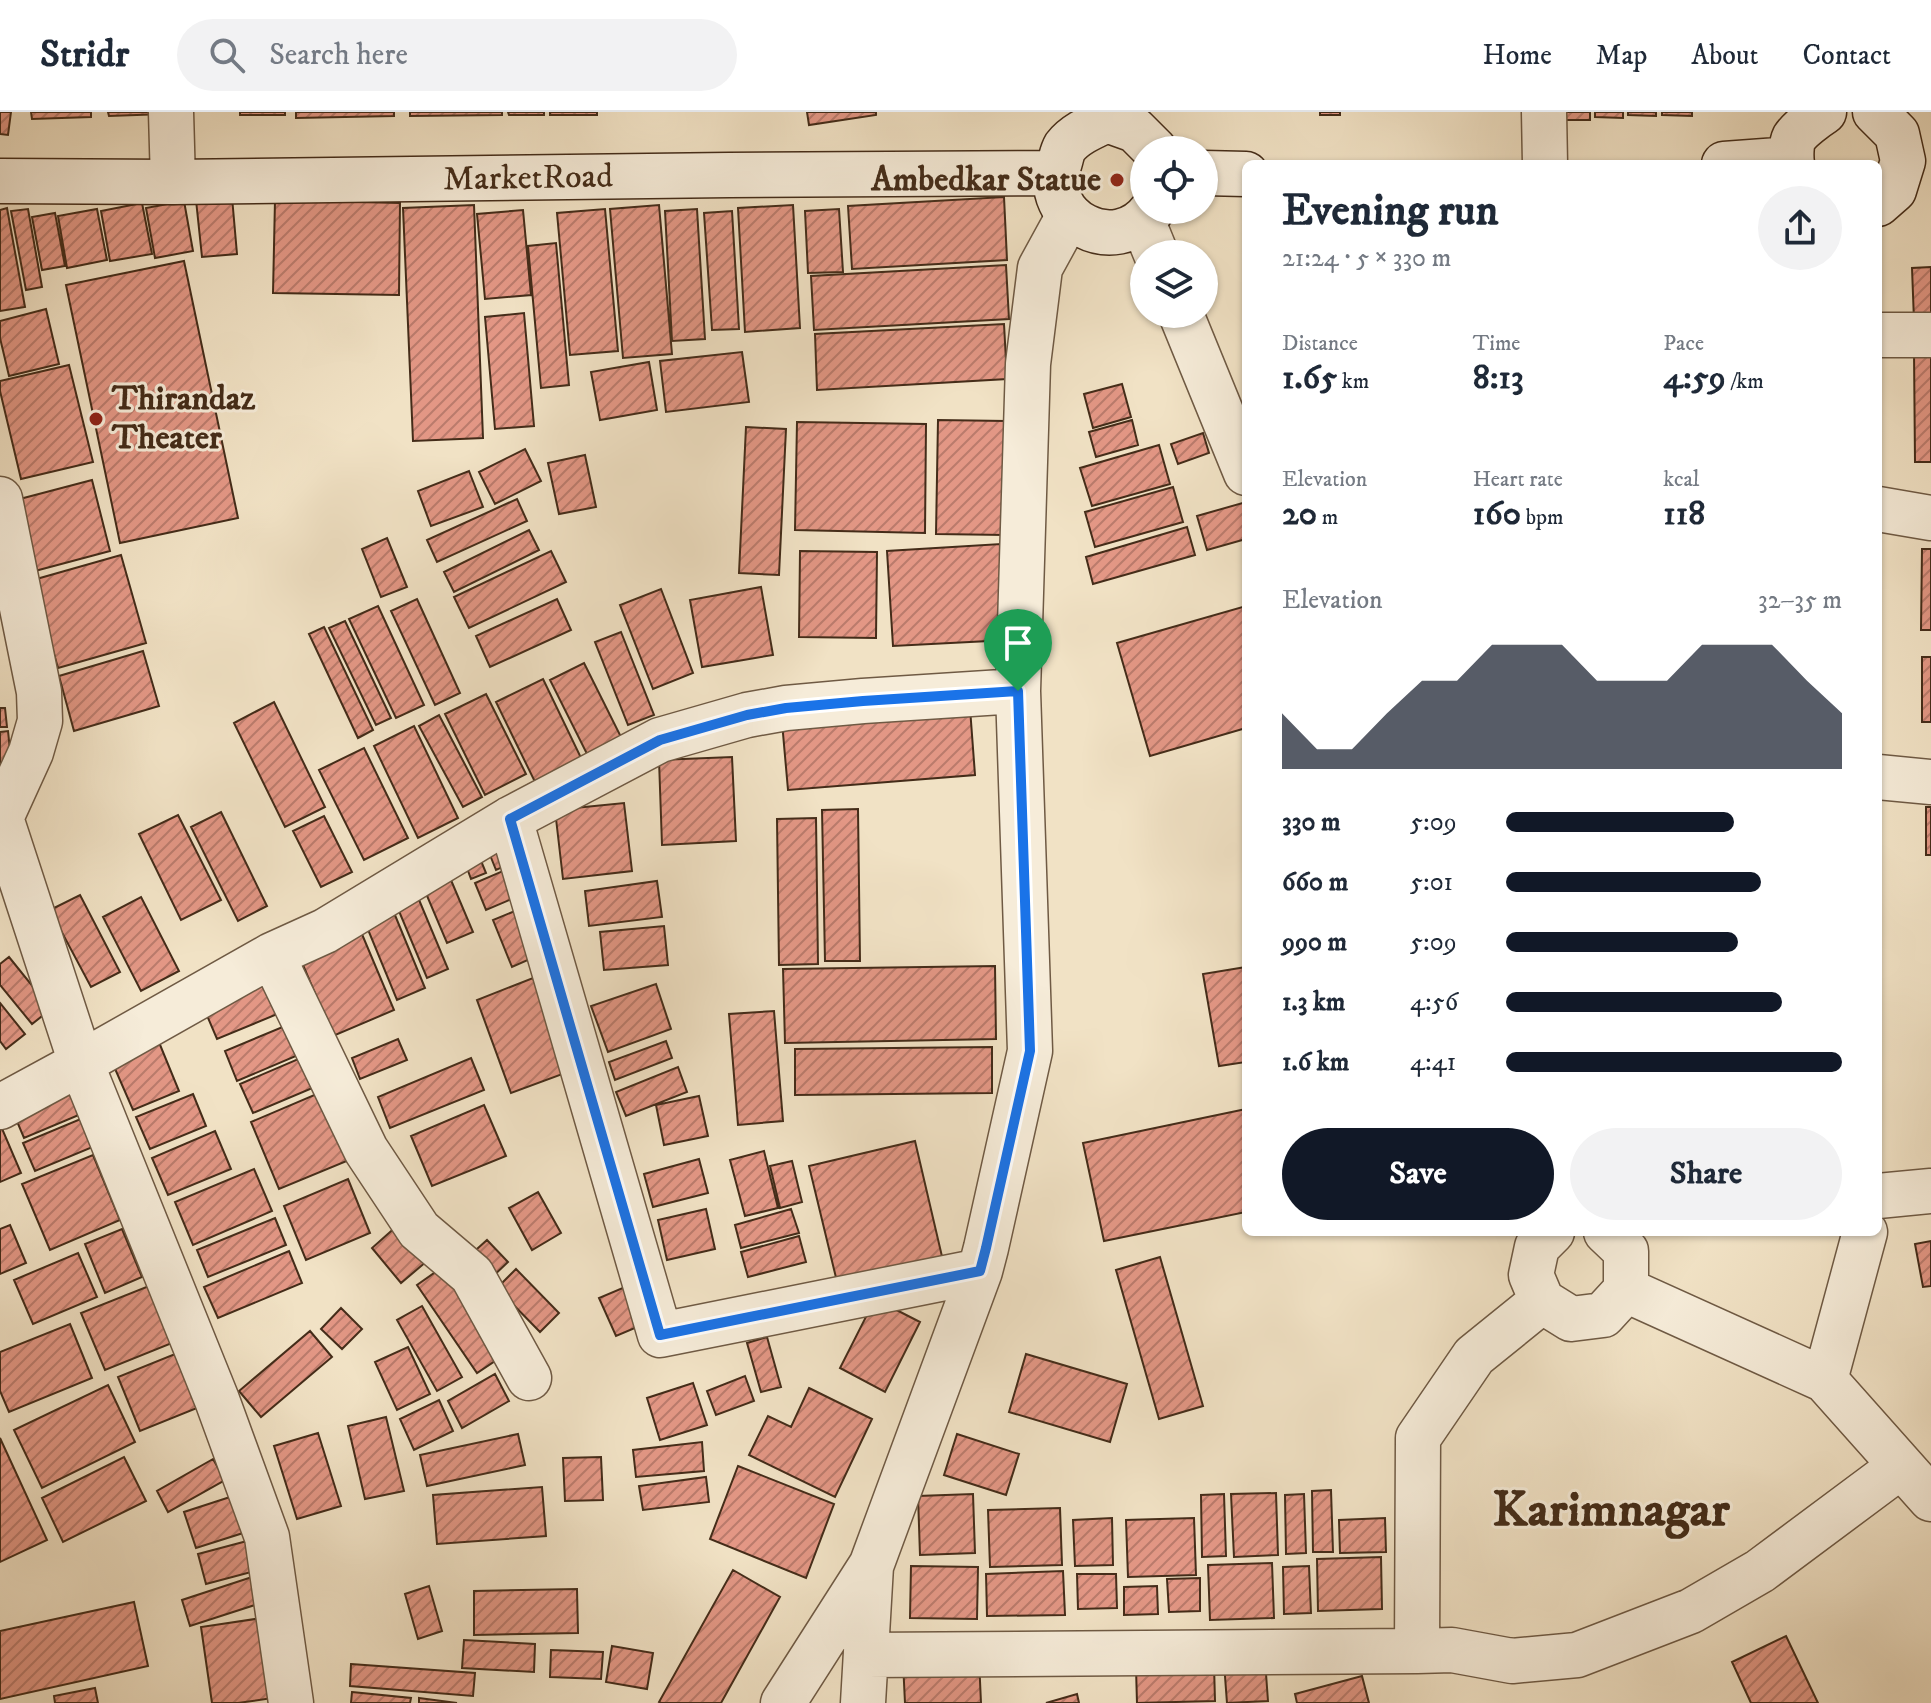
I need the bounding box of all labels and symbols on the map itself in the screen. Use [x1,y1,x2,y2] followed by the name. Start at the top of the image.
[443,156,613,200] street label: MarketRoad
[870,159,1101,201] place label: Ambedkar Statue
[1108,171,1126,189] marker: Ambedkar Statue
[111,378,256,459] place label: Thirandaz Theater
[87,410,105,428] marker: Thirandaz Theater
[984,609,1052,691] pin
[1493,1479,1731,1542] district label: Karimnagar

